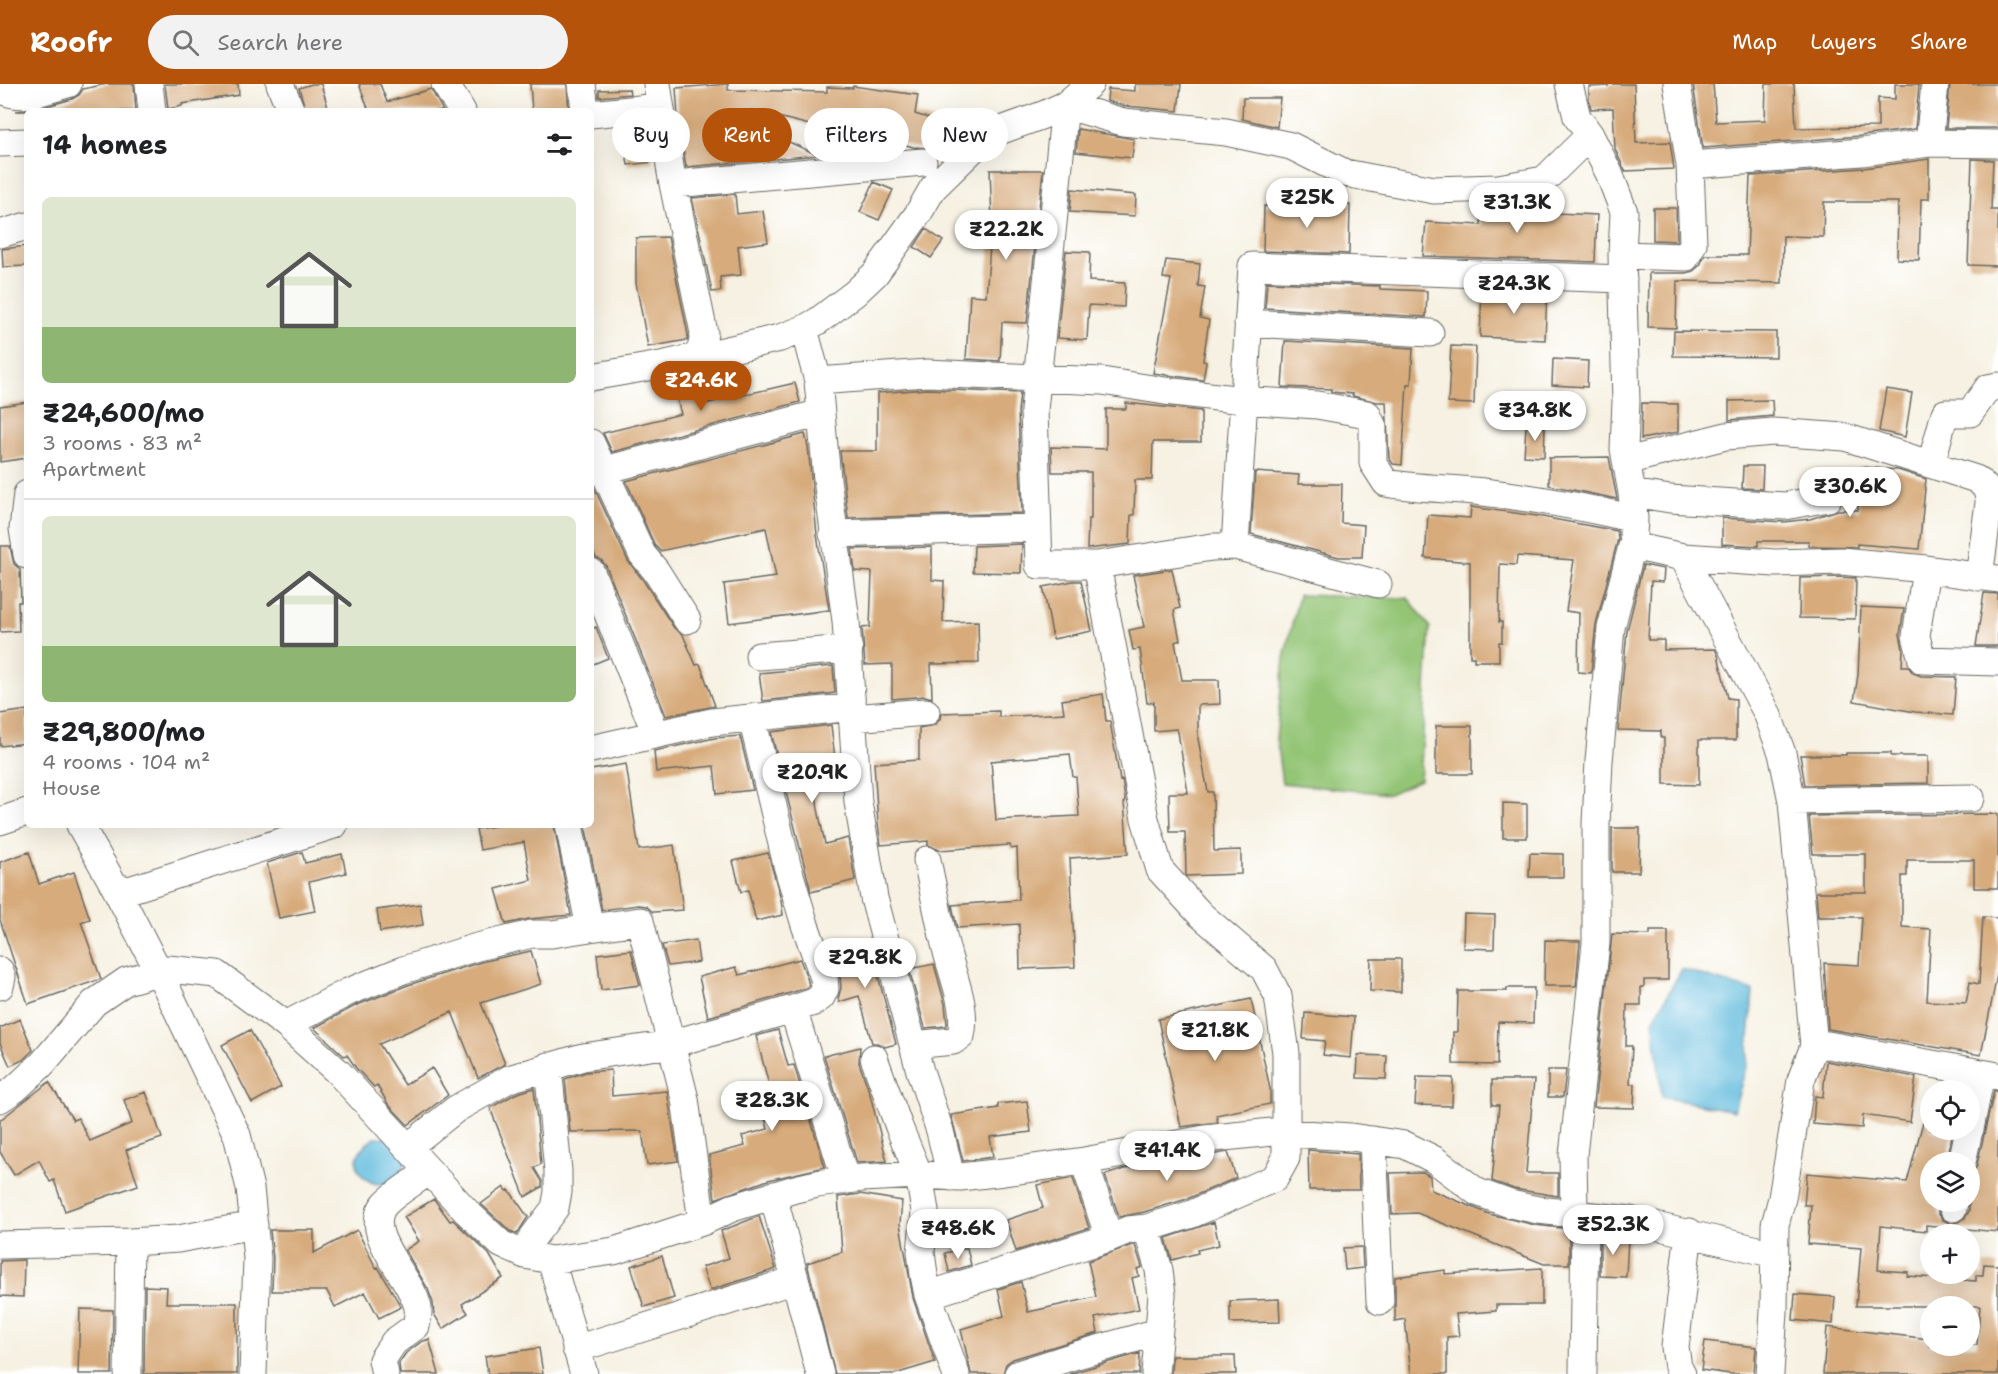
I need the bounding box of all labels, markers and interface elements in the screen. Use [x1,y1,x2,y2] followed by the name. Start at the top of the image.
[148,15,568,69] search box
[30,23,112,61] text: Roofr
[169,26,202,59] icon: search
[217,28,343,57] text: Search here
[1732,28,1777,56] text: Map
[1810,28,1877,56] text: Layers
[1910,28,1968,56] text: Share
[612,108,690,162] chip: Buy
[702,108,792,162] chip: Rent
[804,108,909,162] chip: Filters
[921,108,1008,162] chip: New
[42,127,168,162] text: 14 homes
[543,128,576,161] icon: filters
[1271,178,1343,229] pin: ₹25K
[1468,183,1566,234] pin: ₹31.3K
[1280,184,1334,210] text: ₹25K
[1483,189,1551,215] text: ₹31.3K
[957,210,1055,261] pin: ₹22.2K
[969,216,1043,242] text: ₹22.2K
[255,236,363,344] icon: home
[1465,264,1563,315] pin: ₹24.3K
[1477,270,1551,296] text: ₹24.3K
[652,361,750,412] pin: ₹24.6K
[664,367,738,393] text: ₹24.6K
[1486,391,1584,442] pin: ₹34.8K
[42,395,205,430] text: ₹24,600/mo
[1498,397,1572,423] text: ₹34.8K
[42,430,202,456] text: 3 rooms · 83 m²
[42,456,146,482] text: Apartment
[1801,467,1899,518] pin: ₹30.6K
[1813,473,1887,499] text: ₹30.6K
[255,555,363,663] icon: home
[42,714,205,749] text: ₹29,800/mo
[42,749,210,775] text: 4 rooms · 104 m²
[763,753,861,804] pin: ₹20.9K
[776,759,848,785] text: ₹20.9K
[42,775,101,801] text: House
[816,938,914,989] pin: ₹29.8K
[828,944,902,970] text: ₹29.8K
[1166,1011,1264,1062] pin: ₹21.8K
[1181,1017,1249,1043] text: ₹21.8K
[1920,1080,1980,1356] map controls
[1920,1080,1980,1140] button: locate
[723,1081,821,1132] pin: ₹28.3K
[735,1087,809,1113] text: ₹28.3K
[1118,1131,1216,1182] pin: ₹41.4K
[1133,1137,1201,1163] text: ₹41.4K
[1920,1152,1980,1212] button: layers
[1564,1205,1662,1256] pin: ₹52.3K
[909,1209,1007,1260] pin: ₹48.6K
[1577,1211,1649,1237] text: ₹52.3K
[921,1215,995,1241] text: ₹48.6K
[1920,1224,1980,1284] button: +
[1920,1296,1980,1356] button: −

